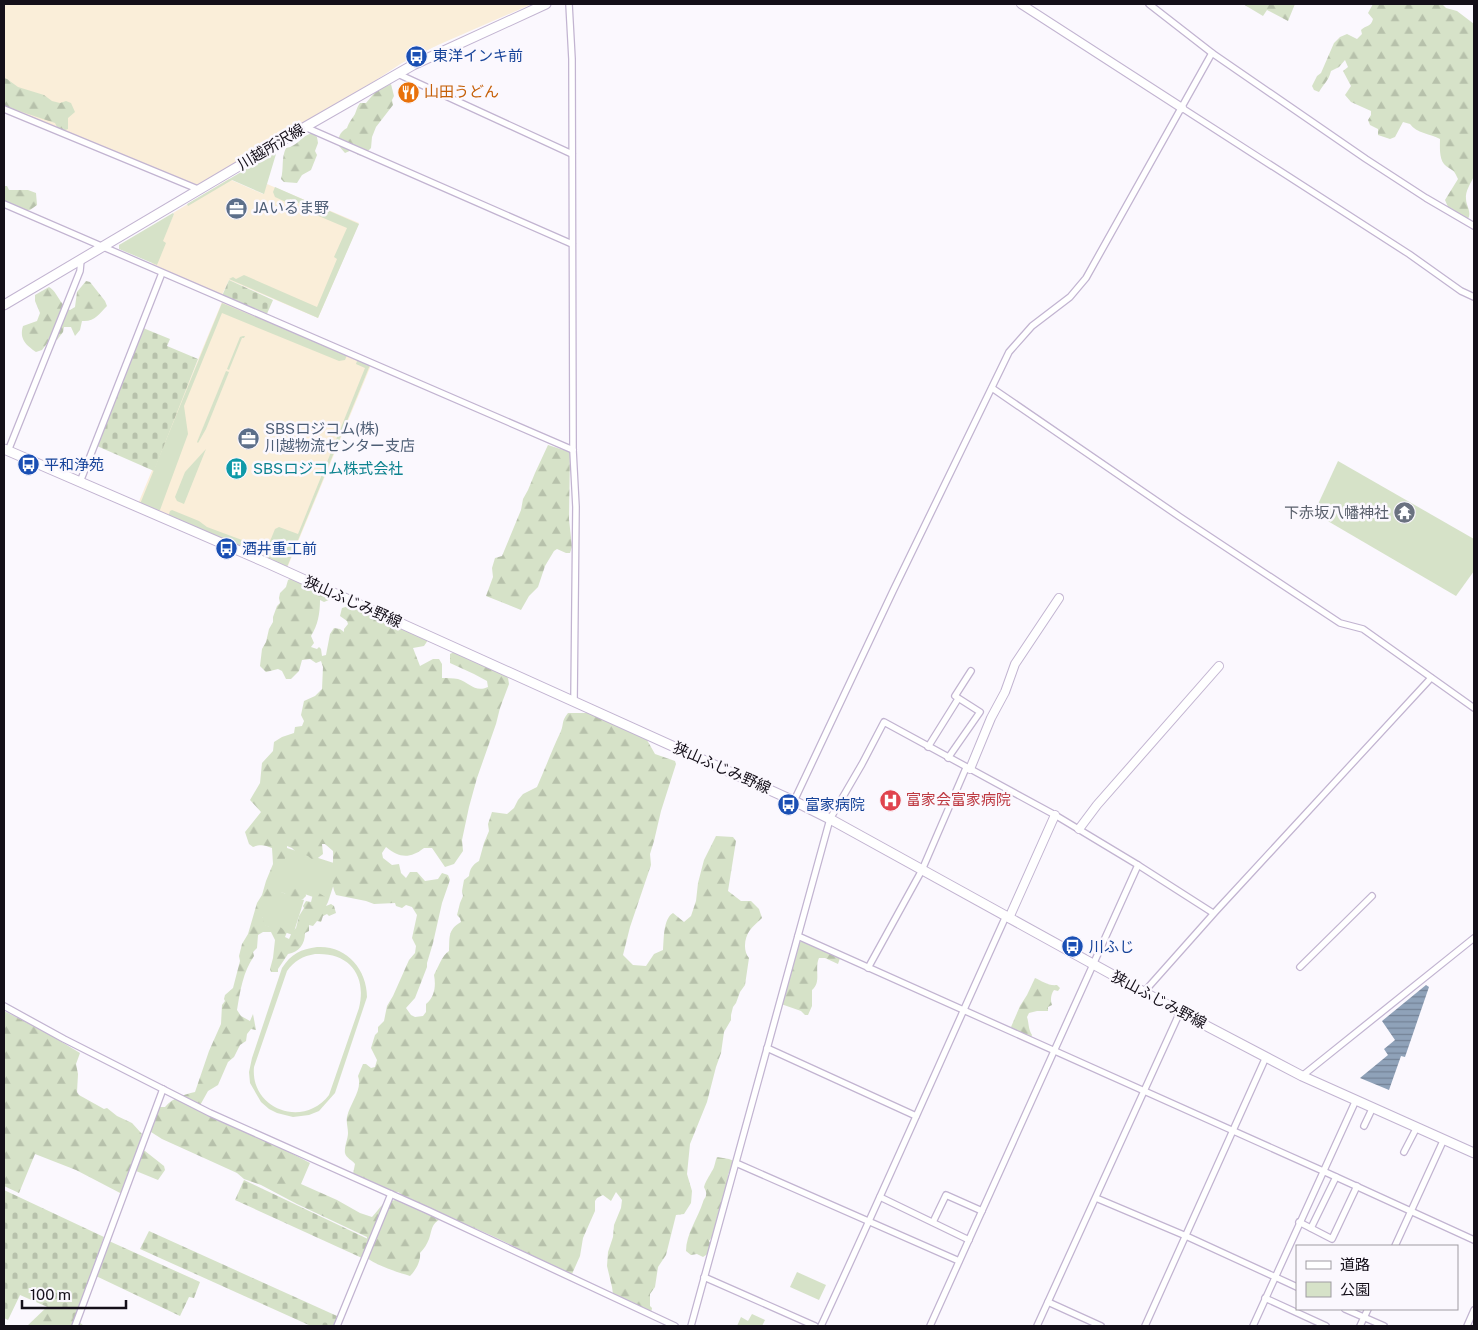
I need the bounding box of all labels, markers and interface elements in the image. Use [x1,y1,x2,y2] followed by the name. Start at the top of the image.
[405,44,429,68] bus stop icon: 東洋インキ前
[433,47,523,64] place label: 東洋インキ前
[396,80,420,104] restaurant icon: 山田うどん
[424,83,499,100] place label: 山田うどん
[234,120,307,173] street label: 川越所沢線
[225,196,249,220] office icon: JAいるま野
[253,199,329,216] place label: JAいるま野
[265,420,415,454] place label: SBSロジコム(株) 川越物流センター支店
[237,426,261,450] office icon: SBSロジコム(株) 川越物流センター支店
[16,453,40,477] bus stop icon: 平和浄苑
[44,456,104,473] place label: 平和浄苑
[225,457,249,481] building icon: SBSロジコム株式会社
[253,460,403,477] place label: SBSロジコム株式会社
[1393,501,1417,525] temple icon: 下赤坂八幡神社
[1284,504,1389,521] place label: 下赤坂八幡神社
[214,537,238,561] bus stop icon: 酒井重工前
[242,540,317,557] place label: 酒井重工前
[302,572,405,631] street label: 狭山ふじみ野線
[671,738,774,797] street label: 狭山ふじみ野線
[878,788,902,812] hospital icon: 富家会富家病院
[906,791,1011,808] place label: 富家会富家病院
[777,793,801,817] bus stop icon: 富家病院
[805,796,865,813] place label: 富家病院
[1061,935,1085,959] bus stop icon: 川ふじ
[1089,938,1134,955] place label: 川ふじ
[1109,967,1210,1032] street label: 狭山ふじみ野線
[1296,1245,1458,1310] legend
[1340,1256,1370,1273] text: 道路
[22,1278,126,1310] scale bar
[1340,1281,1370,1298] text: 公園
[30,1286,71,1303] text: 100 m

